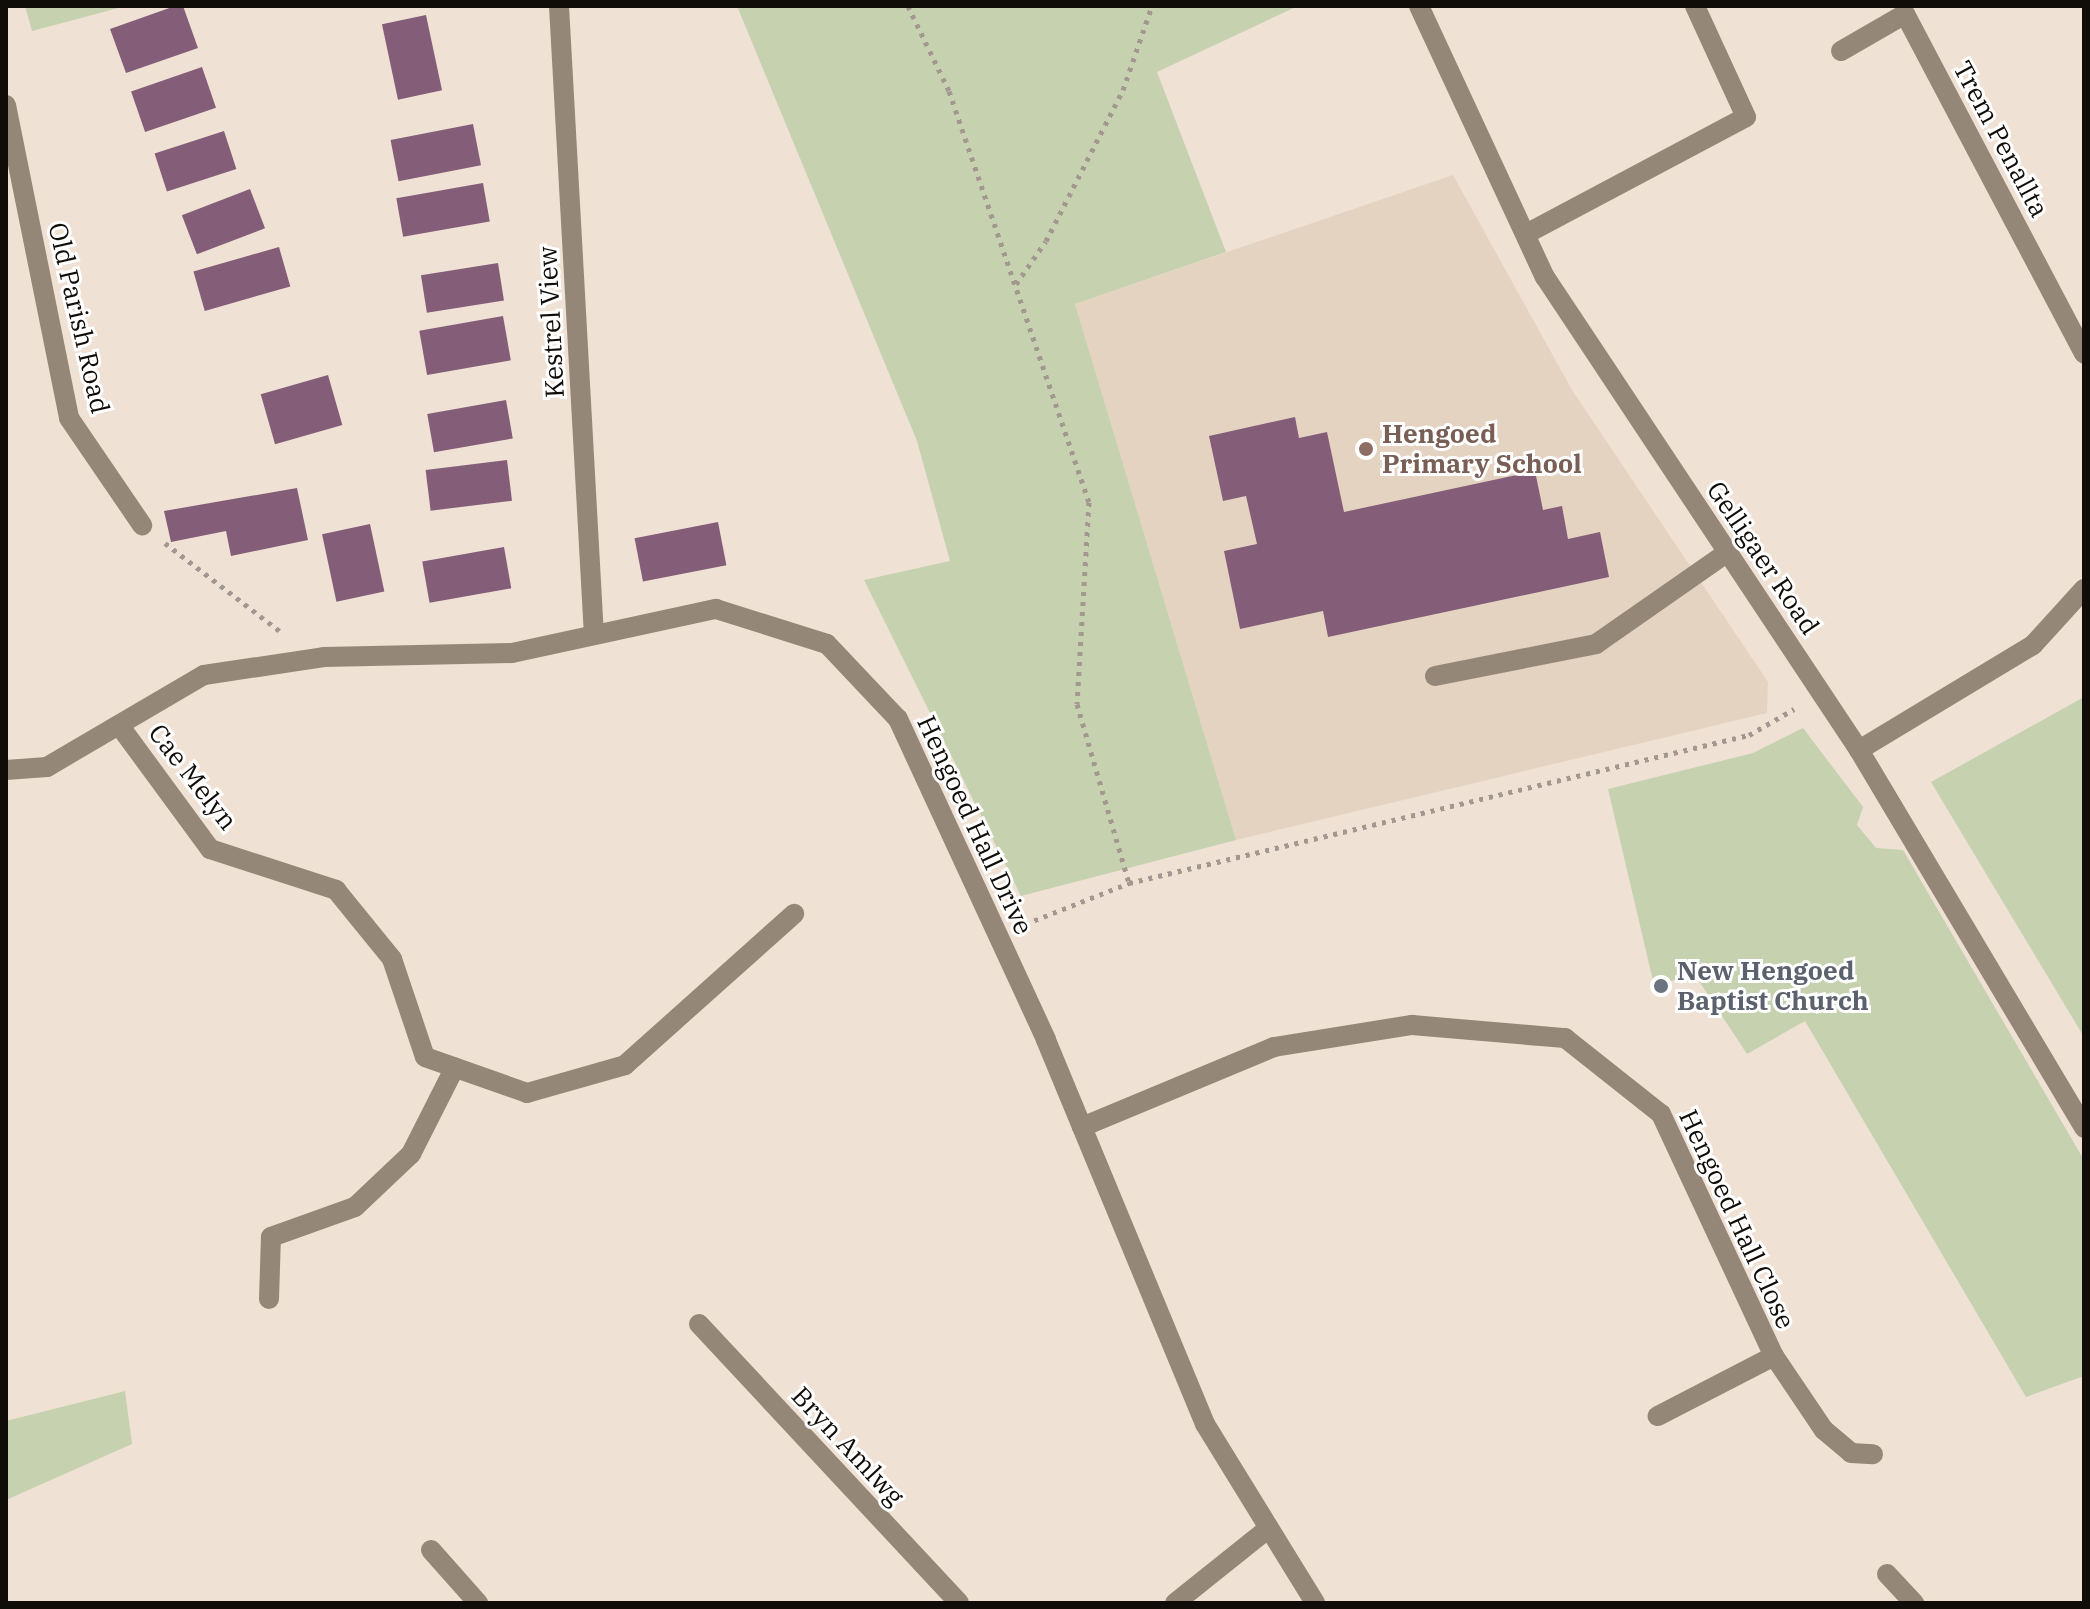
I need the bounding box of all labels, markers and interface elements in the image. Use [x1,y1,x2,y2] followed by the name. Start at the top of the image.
[1947,56,2055,222] street label: Trem Penallta
[42,220,116,416] street label: Old Parish Road
[531,245,571,399] street label: Kestrel View
[1382,418,1582,480] place label: Hengoed Primary School
[1357,440,1375,458] marker: Hengoed Primary School
[1700,475,1826,641] street label: Gelligaer Road
[911,711,1039,939] street label: Hengoed Hall Drive
[142,718,244,836] street label: Cae Melyn
[1677,955,1869,1016] place label: New Hengoed Baptist Church
[1652,977,1670,995] marker: New Hengoed Baptist Church
[1673,1104,1801,1334] street label: Hengoed Hall Close
[785,1380,911,1512] street label: Bryn Amlwg

